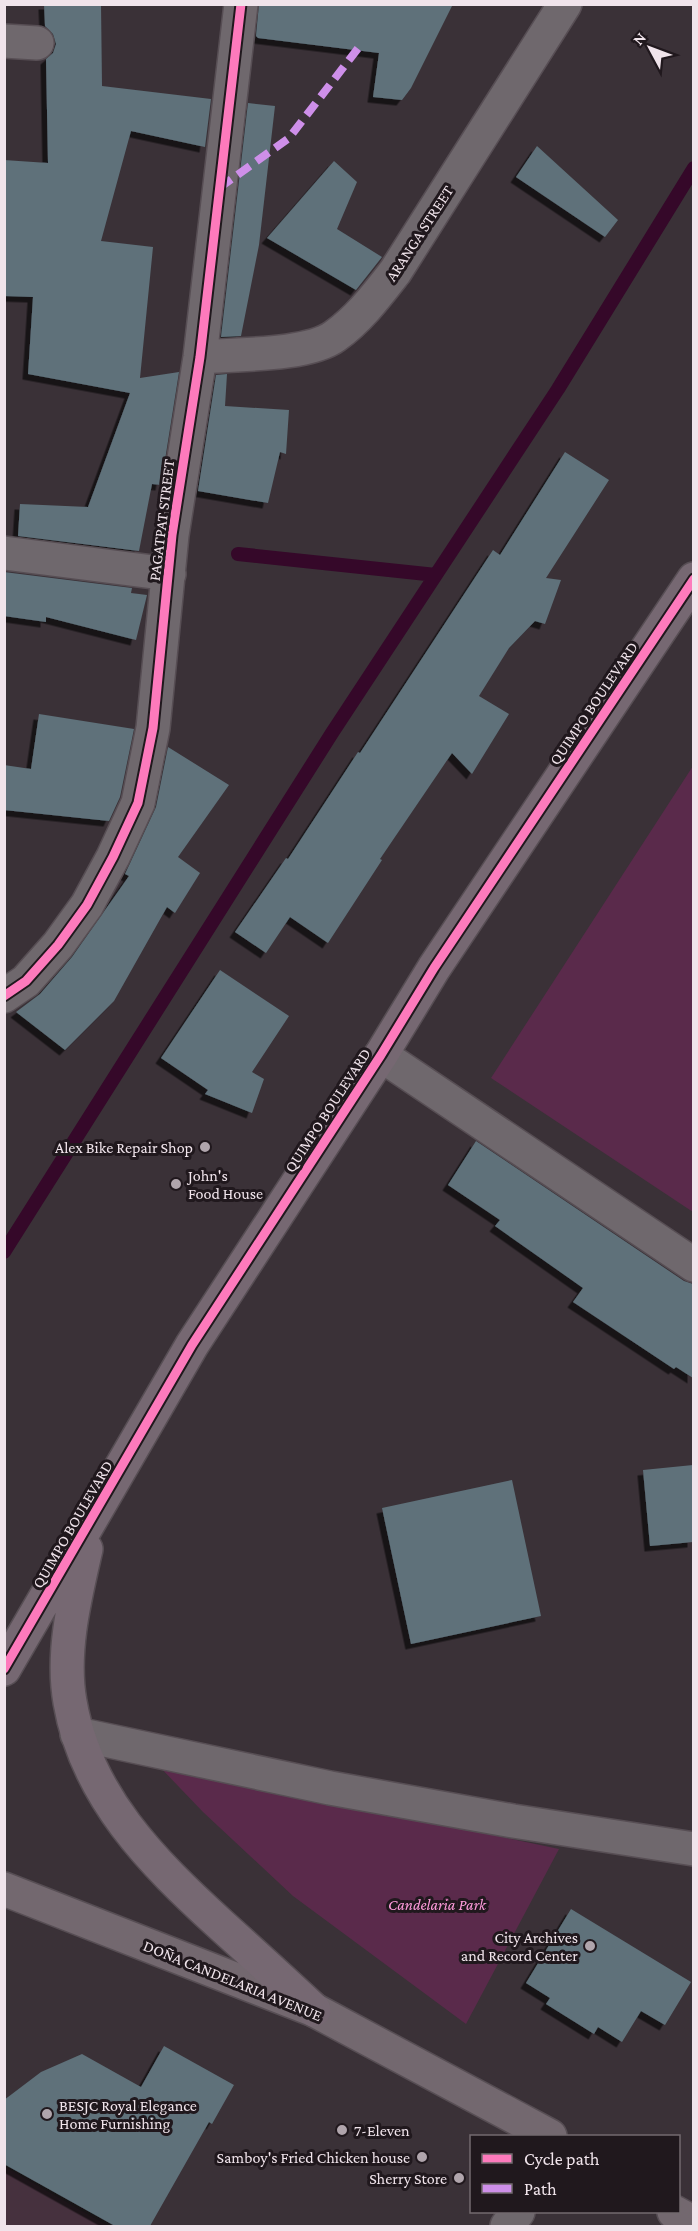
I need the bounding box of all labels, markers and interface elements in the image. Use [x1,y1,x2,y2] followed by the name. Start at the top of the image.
[620,18,680,78] north arrow
[629,29,649,48] text: N
[382,182,457,284] street label: ARANGA STREET
[146,458,177,582] street label: PAGATPAT STREET
[546,639,641,768] street label: QUIMPO BOULEVARD
[281,1045,374,1175] street label: QUIMPO BOULEVARD
[55,1139,193,1157] place label: Alex Bike Repair Shop
[198,1140,212,1154] marker: Alex Bike Repair Shop
[186,1167,263,1202] place label: John's Food House
[169,1177,183,1191] marker: John's Food House
[29,1457,116,1591] street label: QUIMPO BOULEVARD
[388,1896,487,1913] park label: Candelaria Park
[461,1929,578,1964] place label: City Archives and Record Center
[141,1937,325,2024] street label: DOÑA CANDELARIA AVENUE
[583,1939,597,1953] marker: City Archives and Record Center
[59,2097,197,2133] place label: BESJC Royal Elegance Home Furnishing
[40,2107,54,2121] marker: BESJC Royal Elegance Home Furnishing
[354,2122,410,2139] place label: 7-Eleven
[335,2123,349,2137] marker: 7-Eleven
[470,2135,680,2213] legend
[216,2149,410,2167] place label: Samboy's Fried Chicken house
[524,2149,600,2169] text: Cycle path
[415,2150,429,2164] marker: Samboy's Fried Chicken house
[369,2170,447,2188] place label: Sherry Store
[452,2171,466,2185] marker: Sherry Store
[524,2179,557,2199] text: Path

